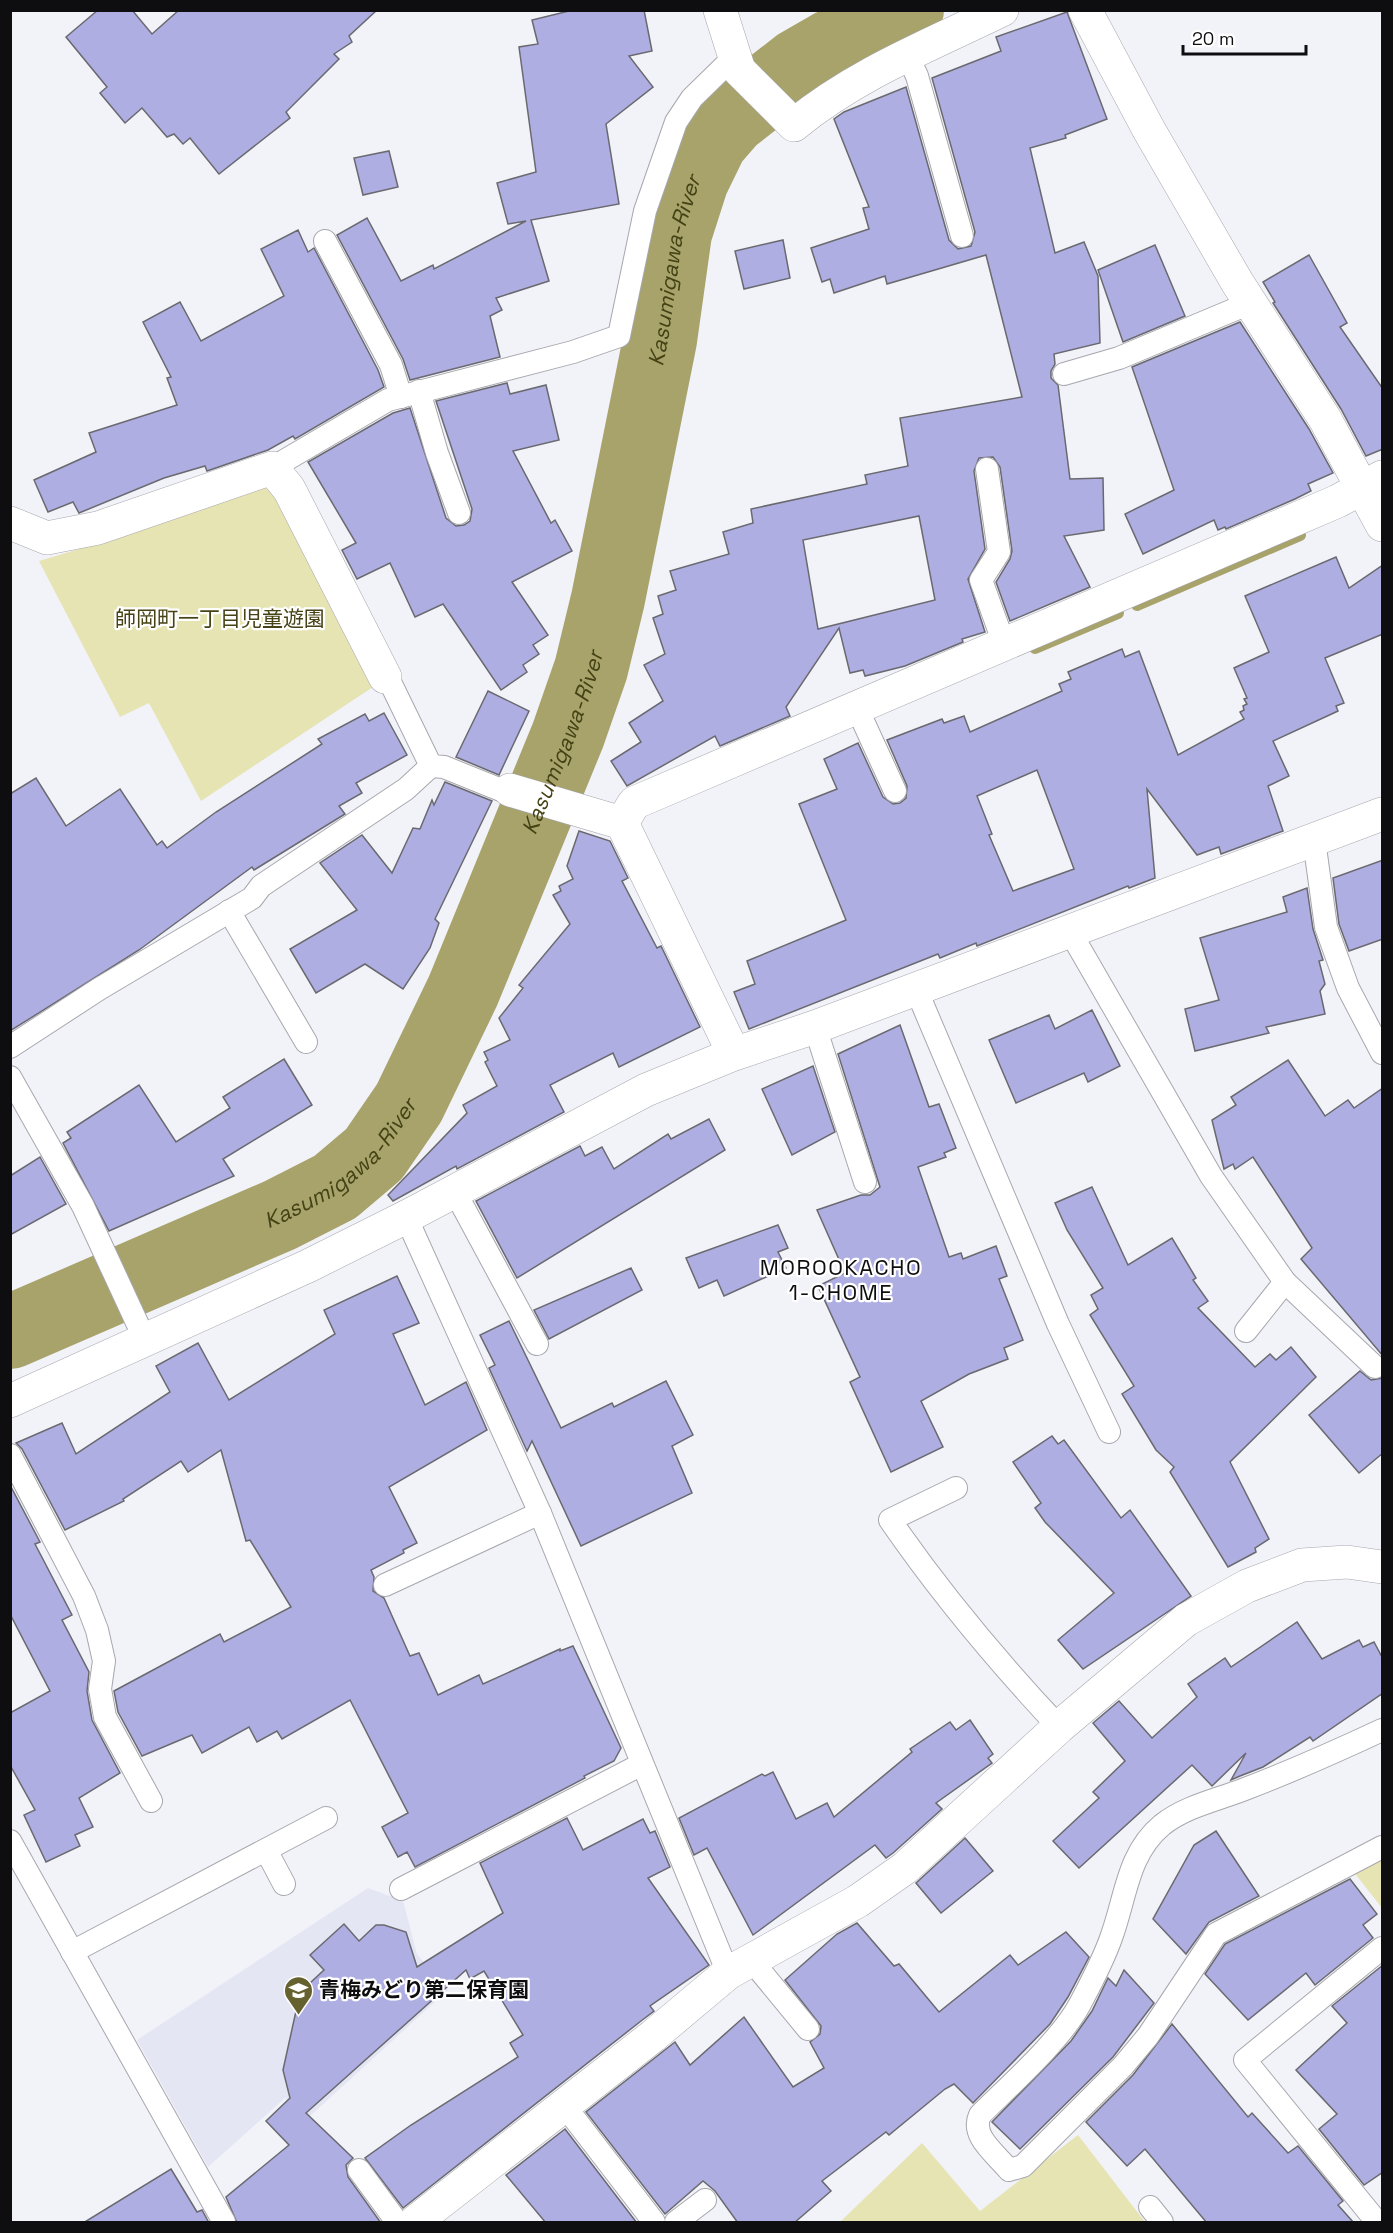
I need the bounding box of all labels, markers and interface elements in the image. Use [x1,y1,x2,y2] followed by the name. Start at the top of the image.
[1183,18,1306,56] scale bar
[1192,27,1235,50] text: 20 m
[641,168,708,368] water label: Kasumigawa-River
[115,605,325,632] park label: 師岡町一丁目児童遊園
[515,645,610,838] water label: Kasumigawa-River
[260,1090,424,1234] water label: Kasumigawa-River
[760,1253,922,1306] district label: MOROOKACHO 1-CHOME
[282,1974,314,2016] school or university icon: 青梅みどり第二保育園
[319,1976,529,2003] place label: 青梅みどり第二保育園

